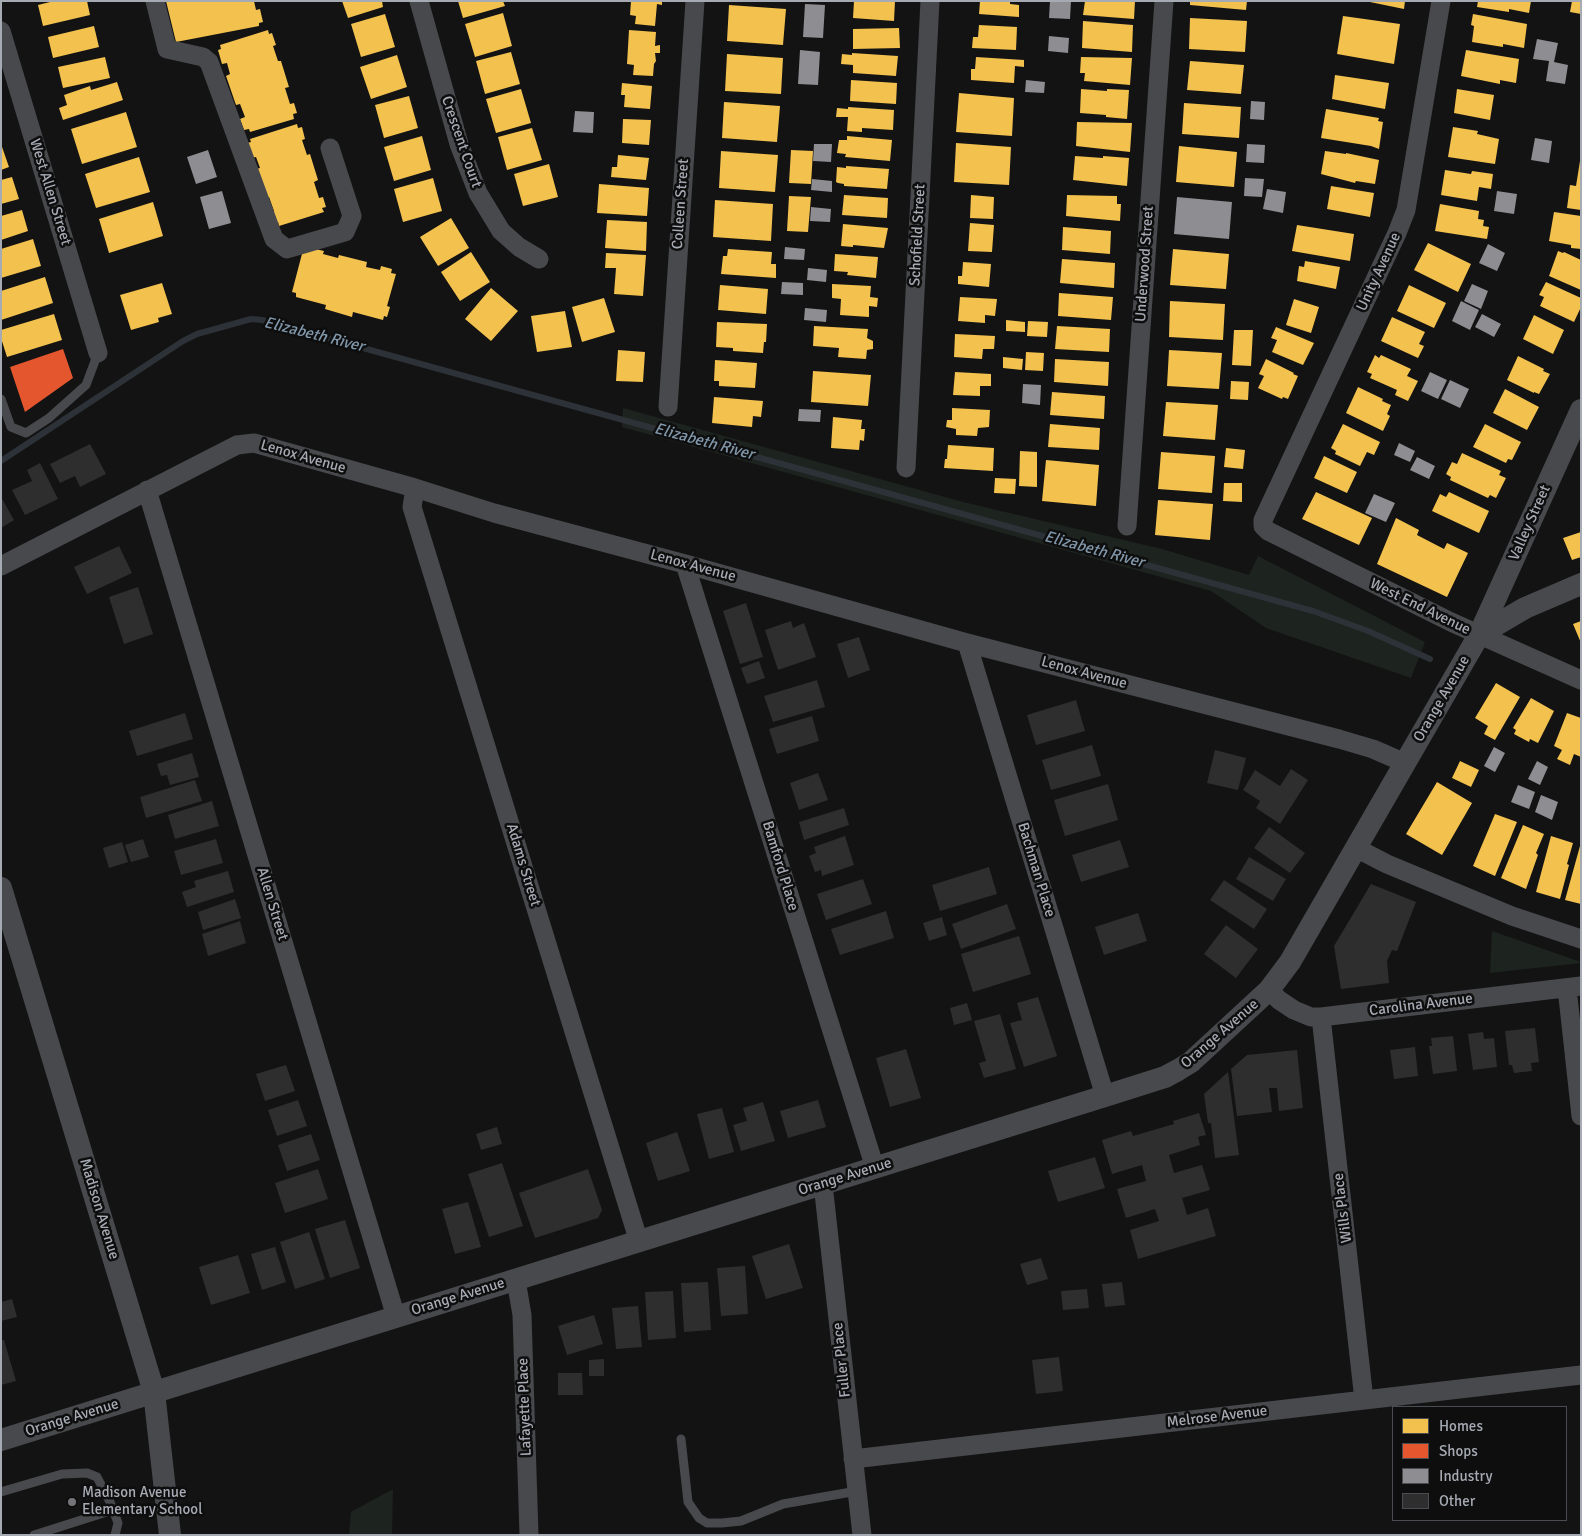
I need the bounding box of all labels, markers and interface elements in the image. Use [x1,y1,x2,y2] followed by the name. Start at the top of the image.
[437,94,485,190] street label: Crescent Court
[25,137,75,247] street label: West Allen Street
[669,158,693,250] street label: Colleen Street
[906,184,930,286] street label: Schofield Street
[1132,205,1158,323] street label: Underwood Street
[1353,230,1405,314] street label: Unity Avenue
[262,313,366,357] water label: Elizabeth River
[652,419,756,465] water label: Elizabeth River
[258,436,348,478] street label: Lenox Avenue
[1505,482,1555,564] street label: Valley Street
[1042,527,1146,573] water label: Elizabeth River
[648,546,738,586] street label: Lenox Avenue
[1367,575,1473,639] street label: West End Avenue
[1039,653,1129,693] street label: Lenox Avenue
[1410,653,1474,745] street label: Orange Avenue
[758,819,802,913] street label: Bamford Place
[502,821,544,909] street label: Adams Street
[1013,821,1059,919] street label: Bachman Place
[252,865,292,943] street label: Allen Street
[1368,990,1474,1020] street label: Carolina Avenue
[1178,995,1262,1073] street label: Orange Avenue
[796,1154,894,1200] street label: Orange Avenue
[75,1156,123,1262] street label: Madison Avenue
[1330,1172,1356,1244] street label: Wills Place
[409,1274,507,1320] street label: Orange Avenue
[829,1322,855,1398] street label: Fuller Place
[514,1358,536,1456] street label: Lafayette Place
[23,1395,121,1441] street label: Orange Avenue
[1166,1402,1268,1432] street label: Melrose Avenue
[1392,1406,1567,1521] legend
[1439,1417,1483,1435] text: Homes
[1439,1442,1478,1460] text: Shops
[1439,1467,1492,1485] text: Industry
[82,1484,203,1519] place label: Madison Avenue Elementary School
[1439,1492,1475,1510] text: Other
[66,1496,78,1508] marker: Madison Avenue Elementary School

